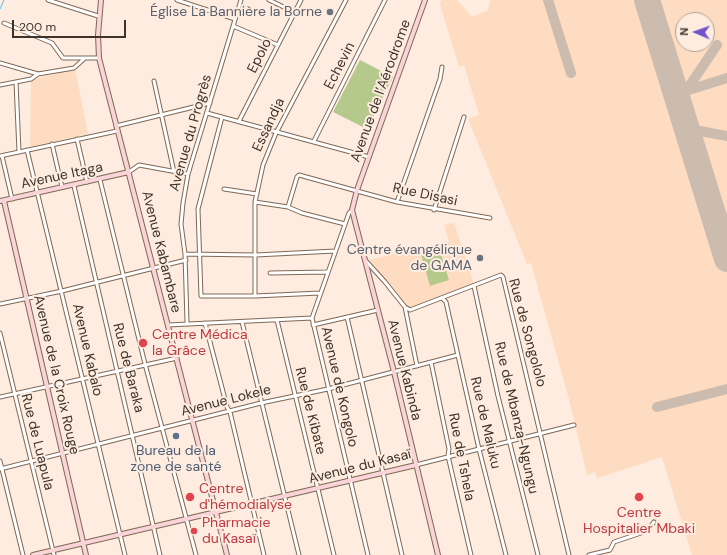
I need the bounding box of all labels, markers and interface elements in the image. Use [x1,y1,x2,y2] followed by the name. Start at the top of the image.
[150,4,322,20] place label: Église La Bannière la Borne
[325,7,335,17] marker: Église La Bannière la Borne
[14,12,128,38] scale bar
[675,12,715,52] north arrow
[347,18,415,164] street label: Avenue de l’Aérodrome
[19,19,56,35] text: 200 m
[677,27,691,36] text: N
[244,36,276,76] street label: Epolo
[321,40,359,92] street label: Echevin
[166,73,216,193] street label: Avenue du Progrès
[249,95,289,155] street label: Essandja
[20,159,104,193] street label: Avenue Itaga
[391,180,459,210] street label: Rue Disasi
[138,189,184,315] street label: Avenue Kabambare
[347,242,472,274] place label: Centre évangélique de GAMA
[475,253,485,263] marker: Centre évangélique de GAMA
[504,277,550,389] street label: Rue de Songololo
[29,294,83,456] street label: Avenue de la Croix Rouge
[68,302,106,398] street label: Avenue Kabalo
[383,318,425,422] street label: Avenue Kabinda
[109,321,147,415] street label: Rue de Baraka
[317,325,361,449] street label: Avenue de Kongolo
[152,327,248,360] place label: Centre Médica la Grâce
[137,337,149,349] marker: Centre Médica la Grâce
[490,340,542,496] street label: Rue de Mbanza-Ngungu
[291,366,329,456] street label: Rue de Kibate
[466,375,504,471] street label: Rue de Maluku
[179,382,273,420] street label: Avenue Lokele
[17,392,57,492] street label: Rue de Luapula
[444,412,478,502] street label: Rue de Tshela
[171,431,181,441] marker: Bureau de la zone de santé
[131,443,221,476] place label: Bureau de la zone de santé
[307,446,413,488] street label: Avenue du Kasaï
[199,481,292,514] place label: Centre d'hémodialyse
[184,491,196,503] marker: Centre d'hémodialyse
[633,491,645,503] marker: Centre Hospitalier Mbaki
[583,505,695,538] place label: Centre Hospitalier Mbaki
[202,515,270,548] place label: Pharmacie du Kasaï
[189,526,199,536] marker: Pharmacie du Kasaï

